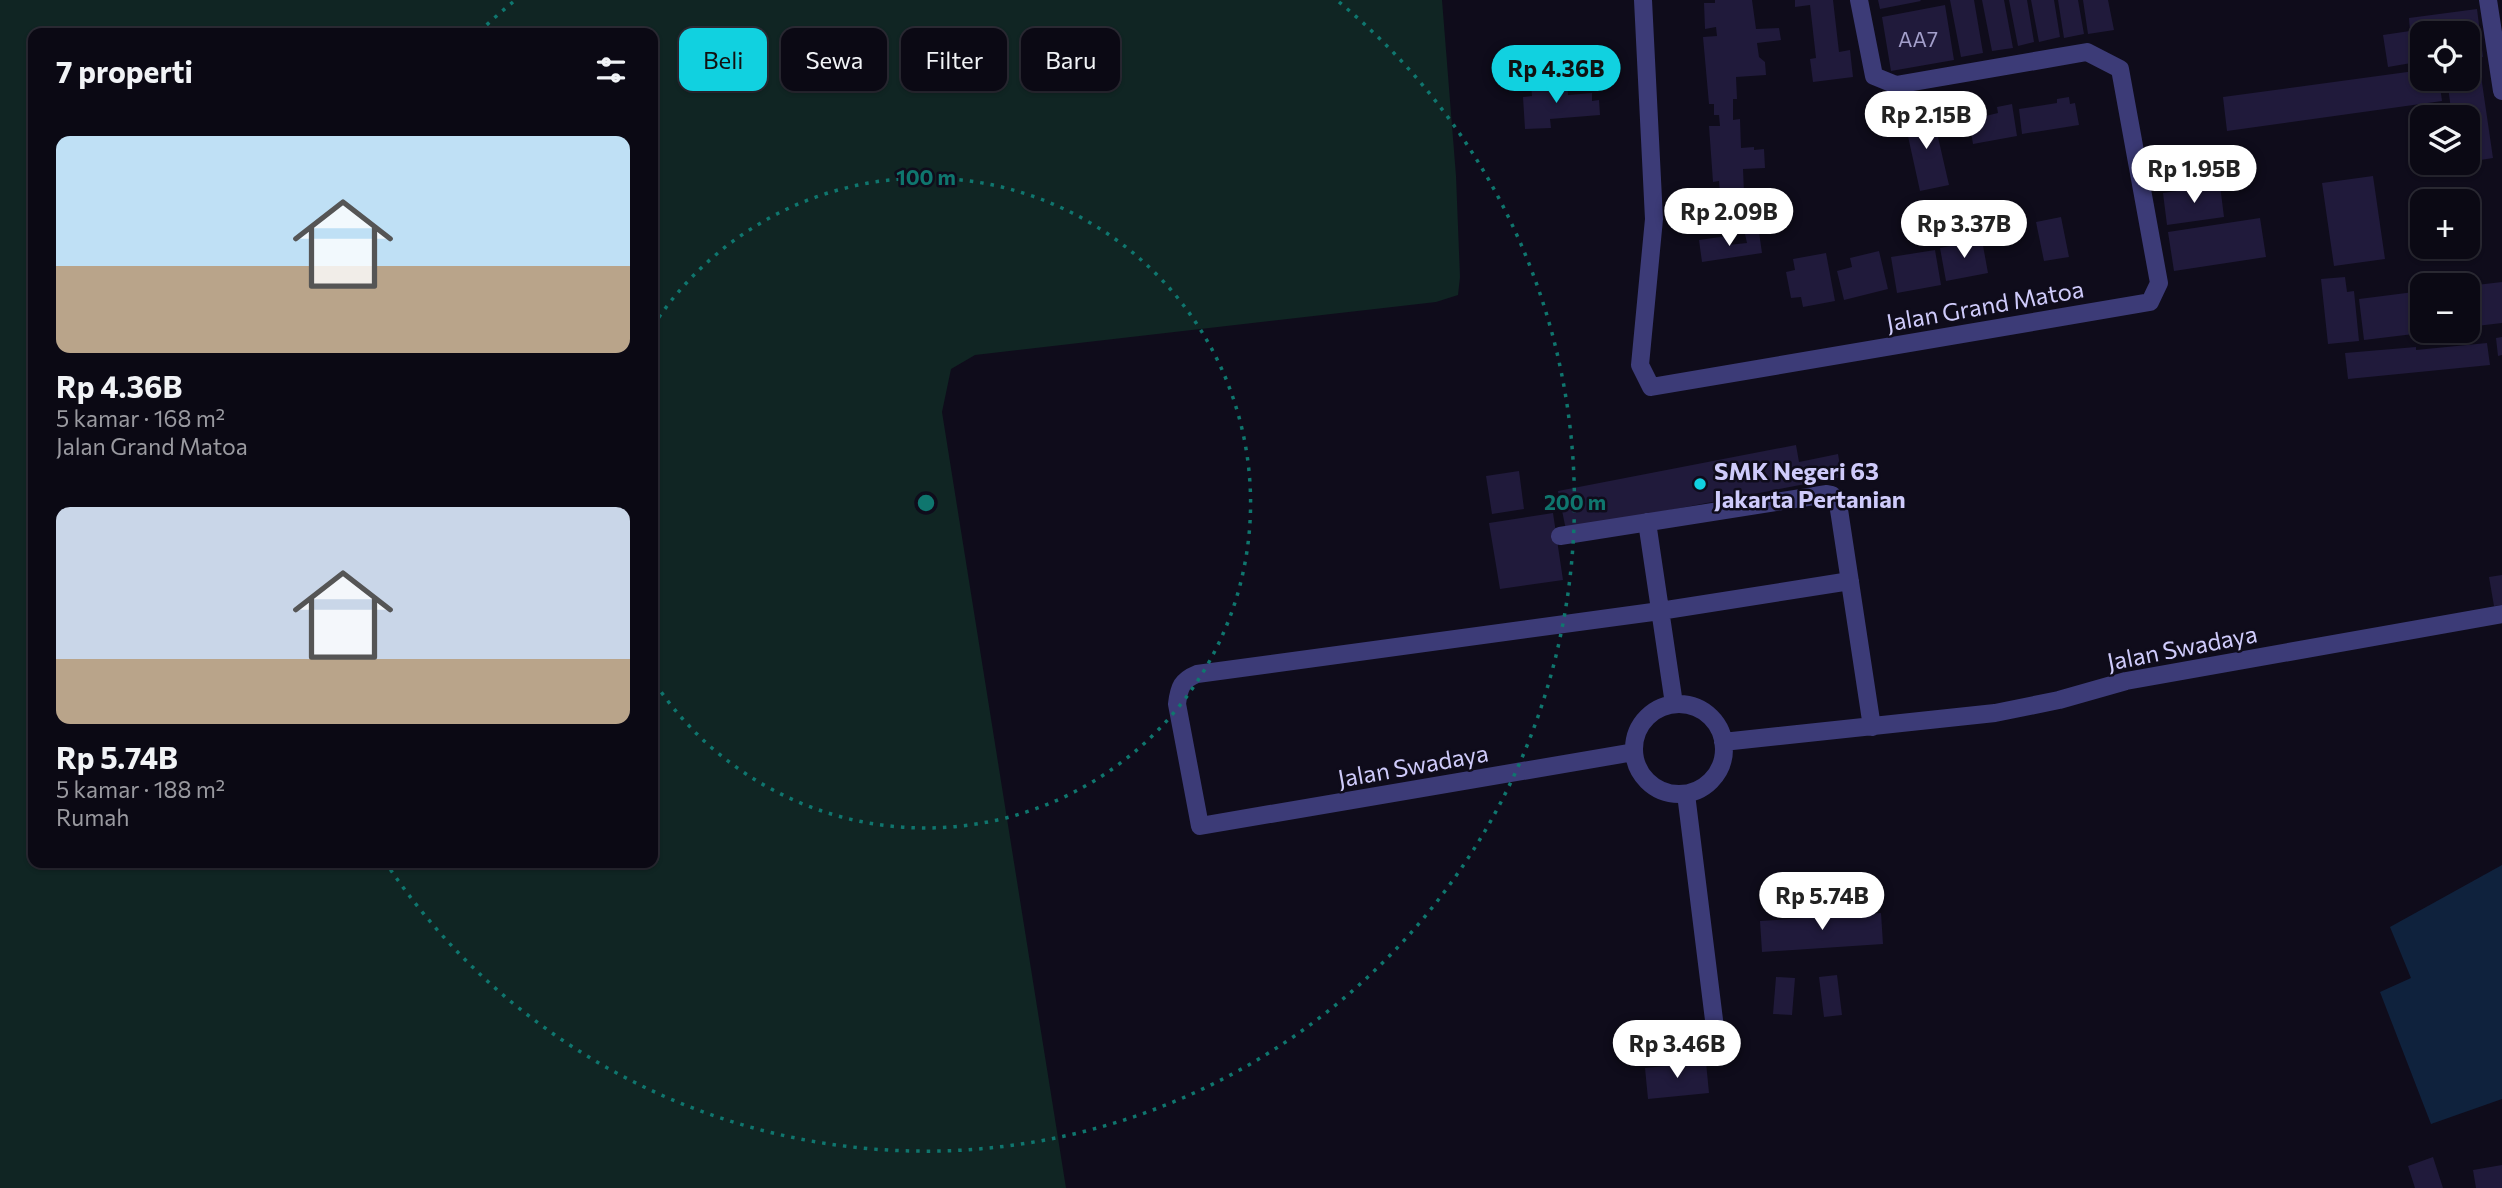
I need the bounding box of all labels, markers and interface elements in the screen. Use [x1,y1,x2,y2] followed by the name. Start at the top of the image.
[2410,21,2480,343] map controls
[2410,21,2480,91] button: locate
[1898,26,1938,51] house number: AA7
[679,28,767,91] chip: Beli
[781,28,887,91] chip: Sewa
[901,28,1007,91] chip: Filter
[1021,28,1120,91] chip: Baru
[1484,46,1628,105] pin: Rp 4.36B
[592,51,630,89] icon: filters
[56,52,193,89] text: 7 properti
[1508,54,1604,82] text: Rp 4.36B
[1854,92,1998,151] pin: Rp 2.15B
[1881,100,1971,128] text: Rp 2.15B
[2410,105,2480,175] button: layers
[2122,146,2266,205] pin: Rp 1.95B
[2148,154,2240,182] text: Rp 1.95B
[896,164,956,189] text: 100 m
[280,181,406,307] icon: home
[1657,188,1801,248] pin: Rp 2.09B
[2410,189,2480,259] button: +
[1680,197,1778,225] text: Rp 2.09B
[1892,201,2036,260] pin: Rp 3.37B
[1917,209,2011,237] text: Rp 3.37B
[1884,273,2086,337] street label: Jalan Grand Matoa
[2410,273,2480,343] button: −
[56,367,182,404] text: Rp 4.36B
[56,404,225,432] text: 5 kamar · 168 m²
[56,432,248,460] text: Jalan Grand Matoa
[1714,456,1906,513] place label: SMK Negeri 63 Jakarta Pertanian
[1692,476,1708,492] marker: SMK Negeri 63 Jakarta Pertanian
[1544,489,1606,514] text: 200 m
[914,491,938,515] centre of rings
[280,552,406,678] icon: home
[2104,618,2260,676] street label: Jalan Swadaya
[1335,737,1491,793] street label: Jalan Swadaya
[56,738,178,775] text: Rp 5.74B
[56,775,225,803] text: 5 kamar · 188 m²
[56,803,129,831] text: Rumah
[1750,872,1894,932] pin: Rp 5.74B
[1775,881,1869,909] text: Rp 5.74B
[1605,1020,1749,1080] pin: Rp 3.46B
[1629,1029,1725,1057] text: Rp 3.46B

